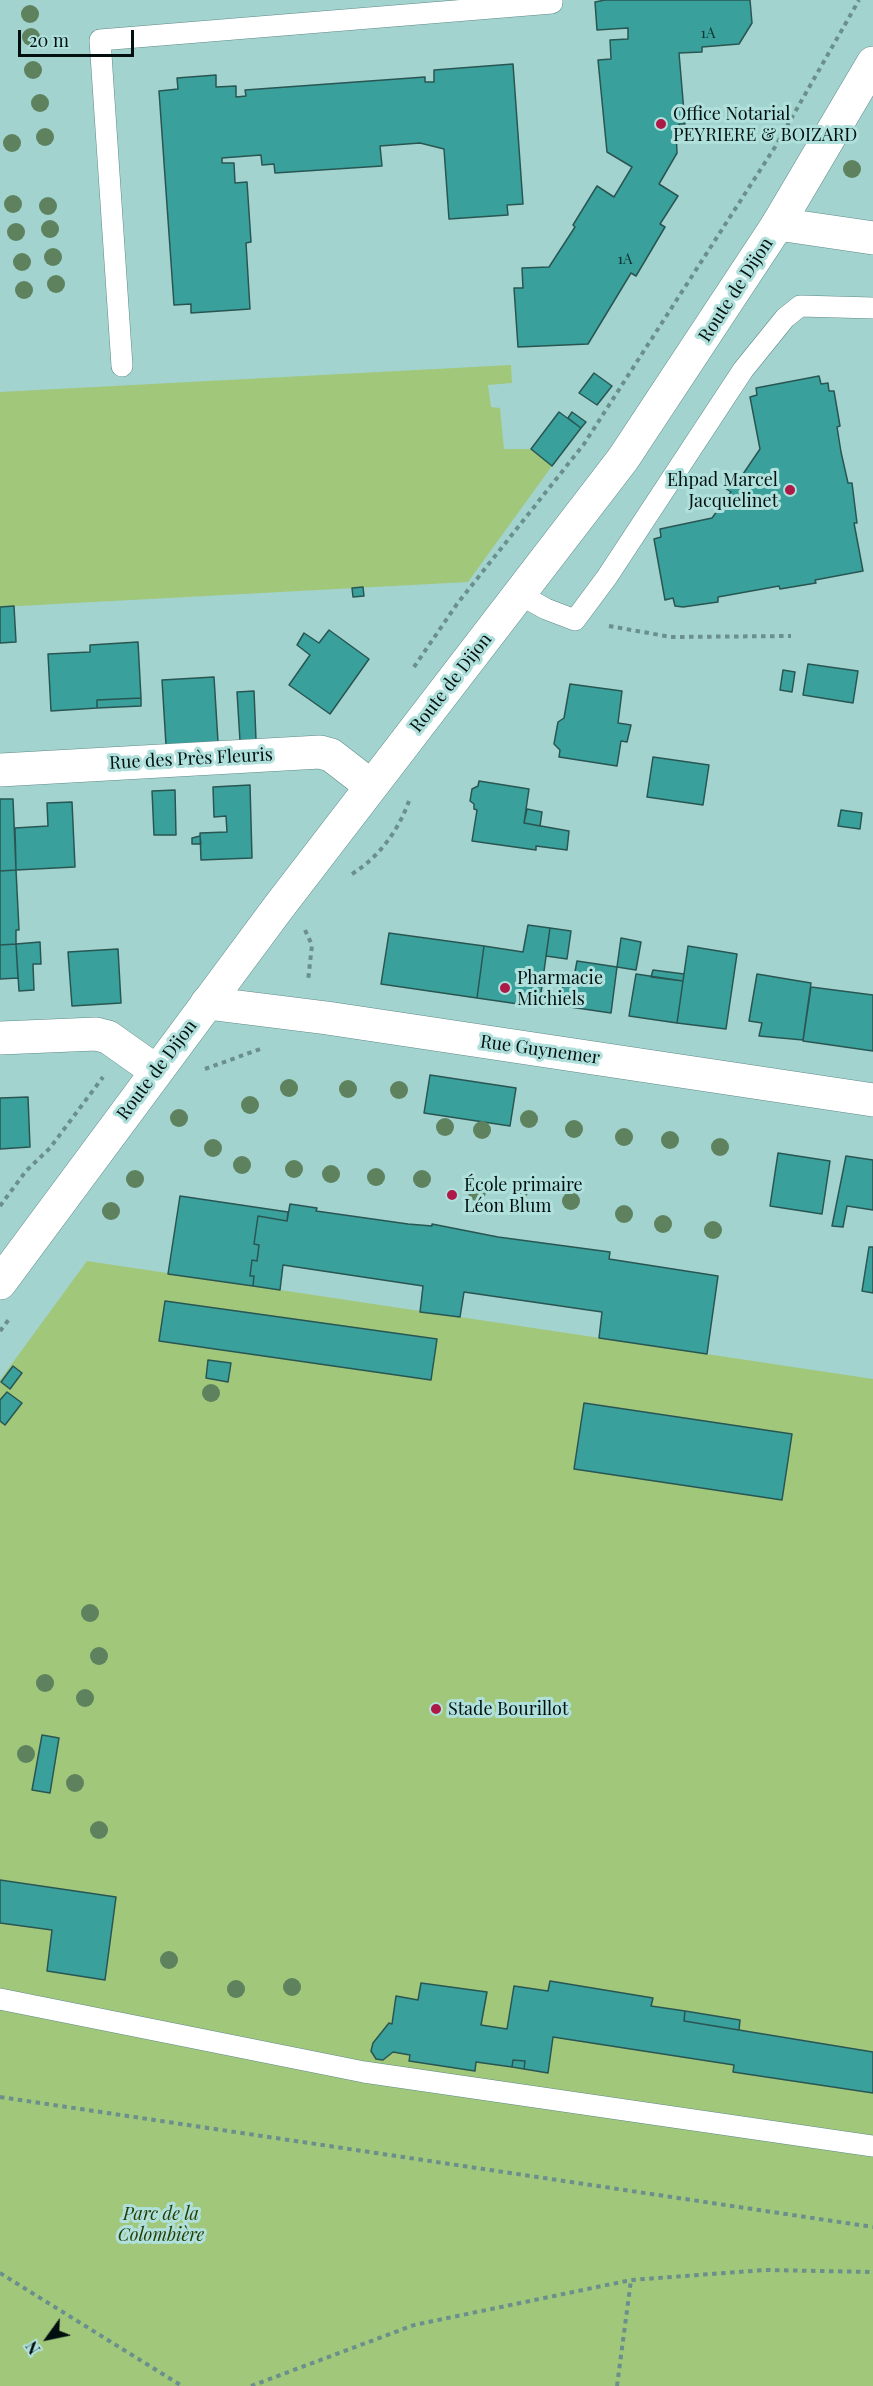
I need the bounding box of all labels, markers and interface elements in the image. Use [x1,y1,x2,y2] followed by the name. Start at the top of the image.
[21,18,136,56] scale bar
[701,24,715,42] house number: 1A
[29,28,69,52] text: 20 m
[673,103,857,146] place label: Office Notarial PEYRIERE & BOIZARD
[654,117,668,131] marker: Office Notarial PEYRIERE & BOIZARD
[694,234,778,346] street label: Route de Dijon
[618,250,632,268] house number: 1A
[667,469,778,512] place label: Ehpad Marcel Jacquelinet
[783,483,797,497] marker: Ehpad Marcel Jacquelinet
[406,629,496,737] street label: Route de Dijon
[109,744,273,774] street label: Rue des Près Fleuris
[517,967,603,1010] place label: Pharmacie Michiels
[498,981,512,995] marker: Pharmacie Michiels
[112,1016,202,1124] street label: Route de Dijon
[479,1031,601,1069] street label: Rue Guynemer
[464,1174,583,1216] place label: École primaire Léon Blum
[445,1188,459,1202] marker: École primaire Léon Blum
[448,1698,568,1720] place label: Stade Bourillot
[429,1702,443,1716] marker: Stade Bourillot
[118,2203,204,2246] park label: Parc de la Colombière
[18,2308,78,2368] north arrow
[21,2338,44,2359] text: N

